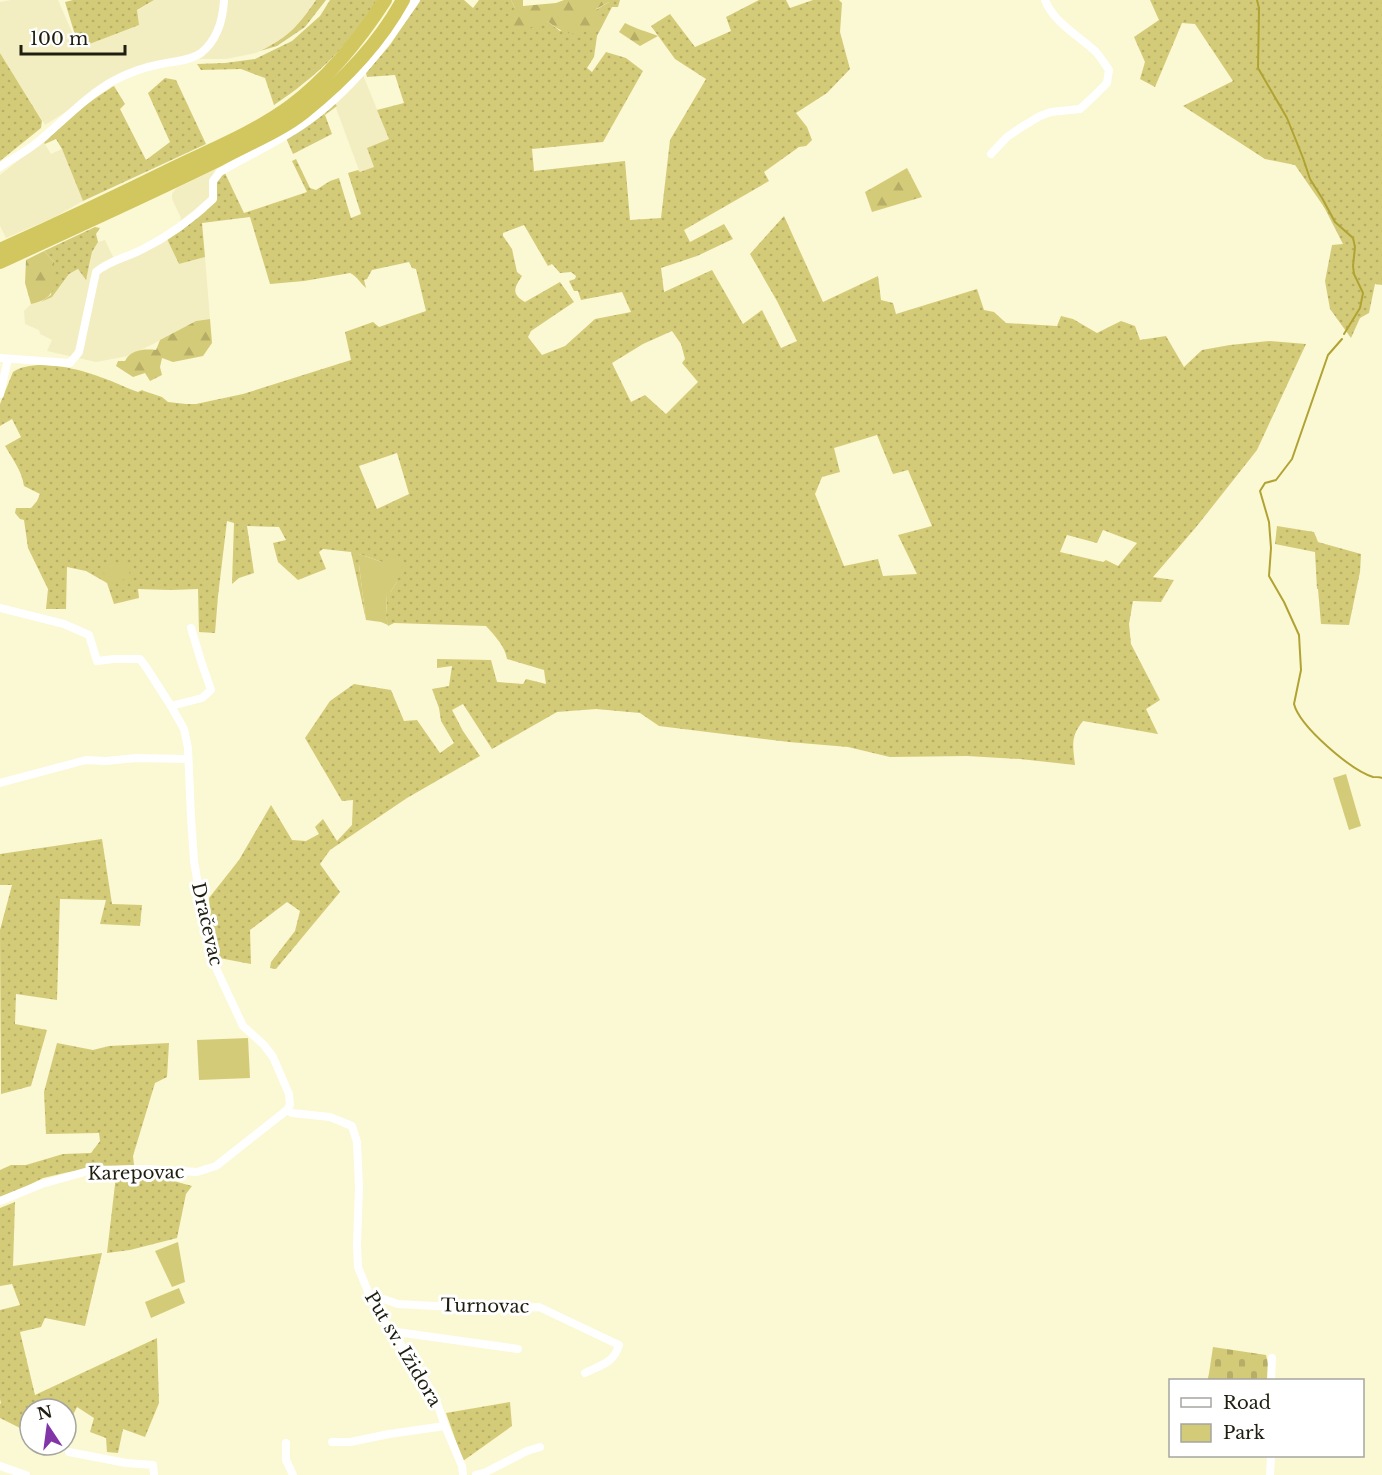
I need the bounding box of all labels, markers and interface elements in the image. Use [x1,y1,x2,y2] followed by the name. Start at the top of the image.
[21,18,124,56] scale bar
[30,28,88,50] text: 100 m
[187,880,227,968] street label: Dračevac
[87,1161,185,1185] street label: Karepovac
[360,1287,446,1411] street label: Put sv. Ižidora
[441,1294,530,1318] street label: Turnovac
[1169,1379,1364,1457] legend
[1223,1392,1271,1414] text: Road
[18,1397,78,1457] north arrow
[35,1401,54,1424] text: N
[1223,1422,1265,1444] text: Park

